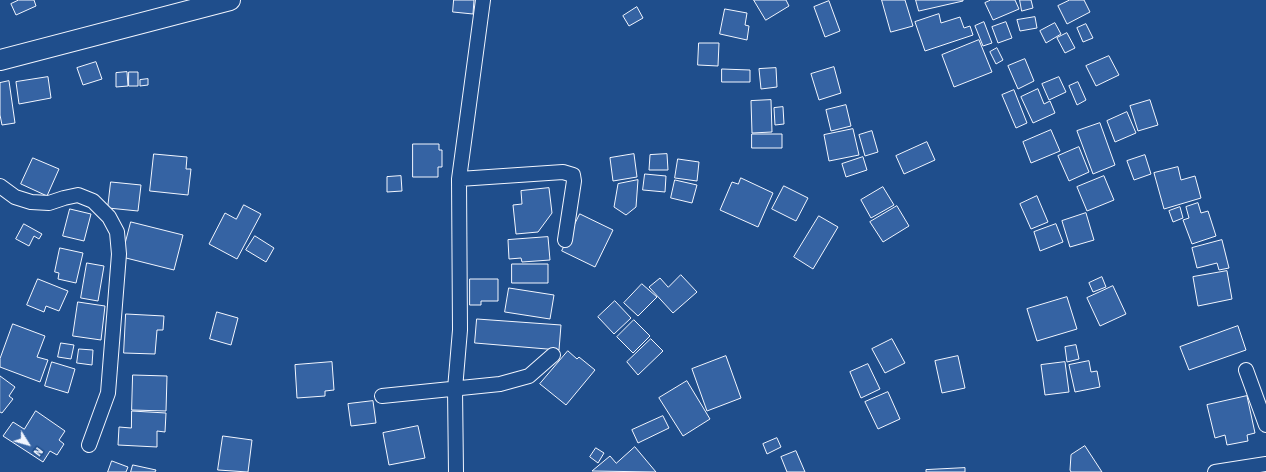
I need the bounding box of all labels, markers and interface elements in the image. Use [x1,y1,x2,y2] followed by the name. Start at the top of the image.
[8,424,48,464] north arrow
[30,445,45,458] text: N

